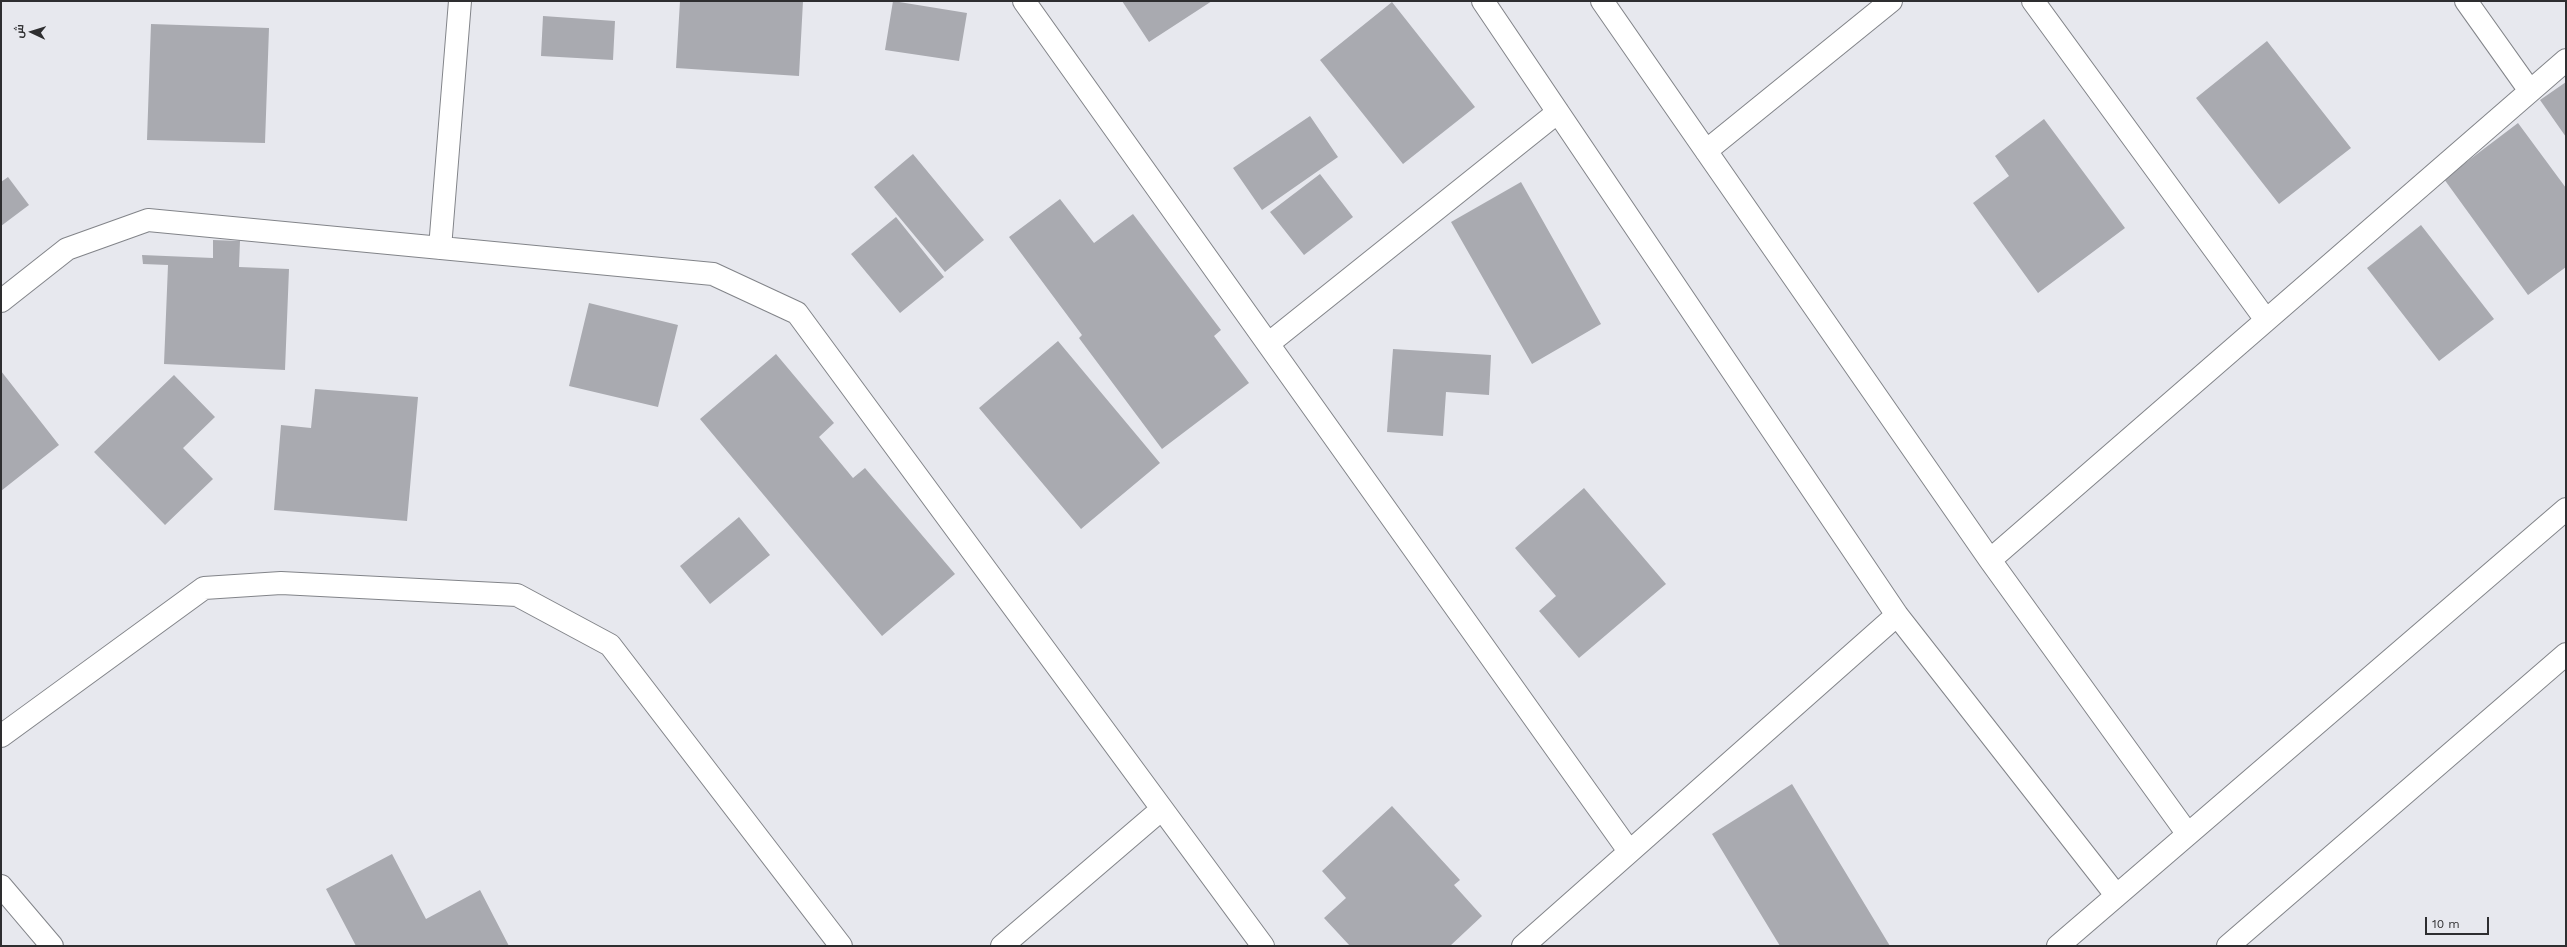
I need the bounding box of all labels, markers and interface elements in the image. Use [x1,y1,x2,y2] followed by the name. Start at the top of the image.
[12,12,52,52] north arrow
[13,24,27,39] text: ش
[2427,909,2491,935] scale bar
[2432,917,2460,931] text: 10 m

